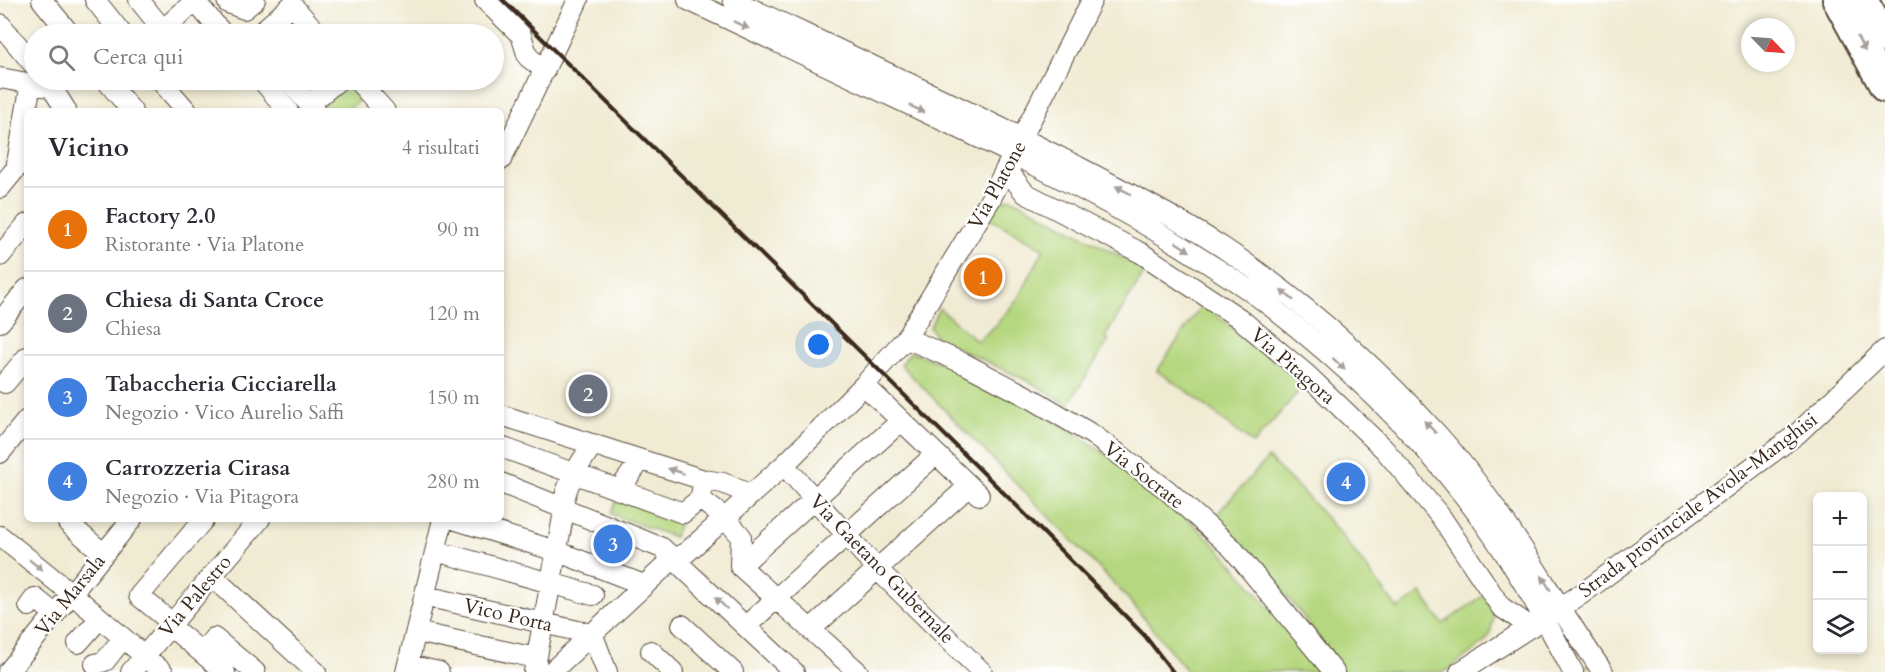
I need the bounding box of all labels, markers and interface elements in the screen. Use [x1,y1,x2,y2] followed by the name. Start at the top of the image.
[1741,18,1795,72] north arrow
[732,21,749,30] one-way arrow
[24,24,504,90] search box
[1856,36,1866,53] one-way arrow
[45,41,78,74] icon: search
[93,42,183,72] text: Cerca qui
[909,104,926,113] one-way arrow
[48,130,129,165] text: Vicino
[402,134,480,161] text: 4 risultati
[962,136,1032,234] street label: Via Platone
[1114,185,1131,195] one-way arrow
[105,201,215,231] text: Factory 2.0
[62,216,73,243] text: 1
[437,216,480,243] text: 90 m
[105,231,304,258] text: Ristorante · Via Platone
[1175,241,1191,252] one-way arrow
[964,254,1002,300] pin: 1
[105,285,324,315] text: Chiesa di Santa Croce
[1279,288,1295,301] one-way arrow
[62,300,73,327] text: 2
[427,300,480,327] text: 120 m
[105,315,161,342] text: Chiesa
[1245,321,1342,411] street label: Via Pitagora
[804,330,833,359] your location
[1331,357,1346,371] one-way arrow
[105,369,337,399] text: Tabaccheria Cicciarella
[568,372,608,416] pin: 2
[62,384,73,411] text: 3
[427,384,480,411] text: 150 m
[105,399,344,426] text: Negozio · Vico Aurelio Saffi
[1573,406,1823,604] street label: Strada provinciale Avola-Manghisi
[1423,419,1437,434] one-way arrow
[1098,435,1190,515] street label: Via Socrate
[105,453,290,483] text: Carrozzeria Cirasa
[1326,460,1366,504] pin: 4
[667,466,685,475] one-way arrow
[62,468,73,495] text: 4
[427,468,480,495] text: 280 m
[105,483,299,510] text: Negozio · Via Pitagora
[803,488,961,650] street label: Via Gaetano Gubernale
[1813,492,1867,654] map controls
[1813,492,1867,546] button: +
[594,522,632,566] pin: 3
[1813,546,1867,600] button: −
[29,548,112,642] street label: Via Marsala
[152,549,238,643] street label: Via Palestro
[28,558,44,571] one-way arrow
[1540,575,1551,591] one-way arrow
[461,592,555,638] street label: Vico Porta
[714,596,728,610] one-way arrow
[1813,600,1867,654] button: layers

